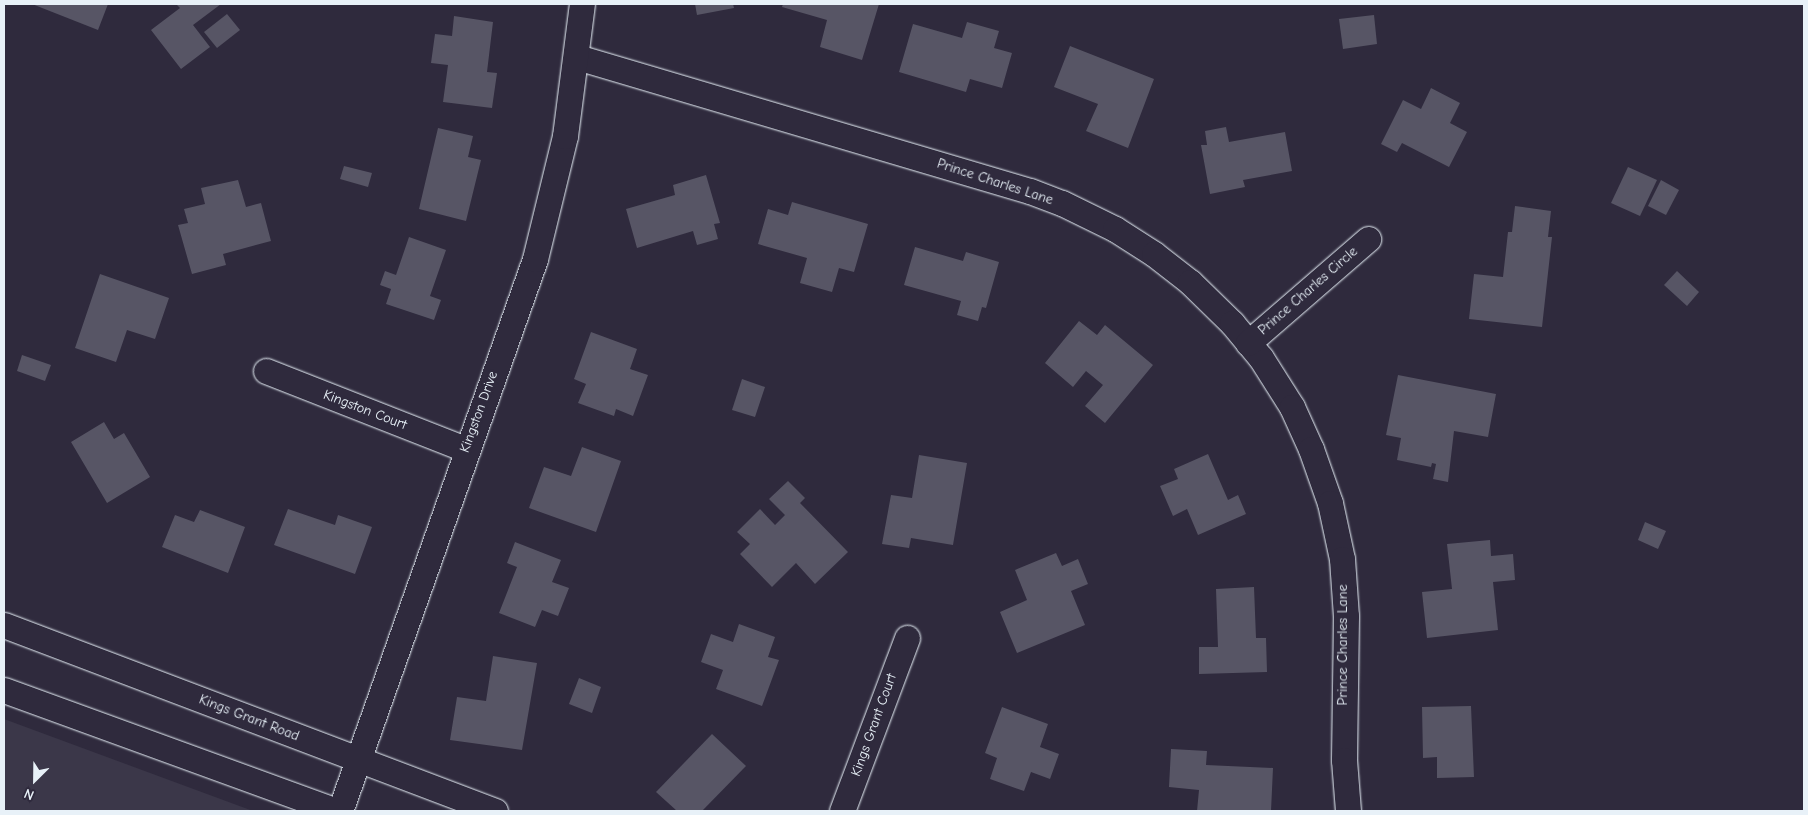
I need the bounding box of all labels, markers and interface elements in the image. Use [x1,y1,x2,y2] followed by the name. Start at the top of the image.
[935,155,1055,209] street label: Prince Charles Lane
[1255,243,1361,339] street label: Prince Charles Circle
[456,369,502,455] street label: Kingston Drive
[321,386,409,434] street label: Kingston Court
[1335,585,1351,705] street label: Prince Charles Lane
[848,671,900,779] street label: Kings Grant Court
[197,691,301,745] street label: Kings Grant Road
[10,755,60,805] north arrow
[21,785,36,804] text: N

